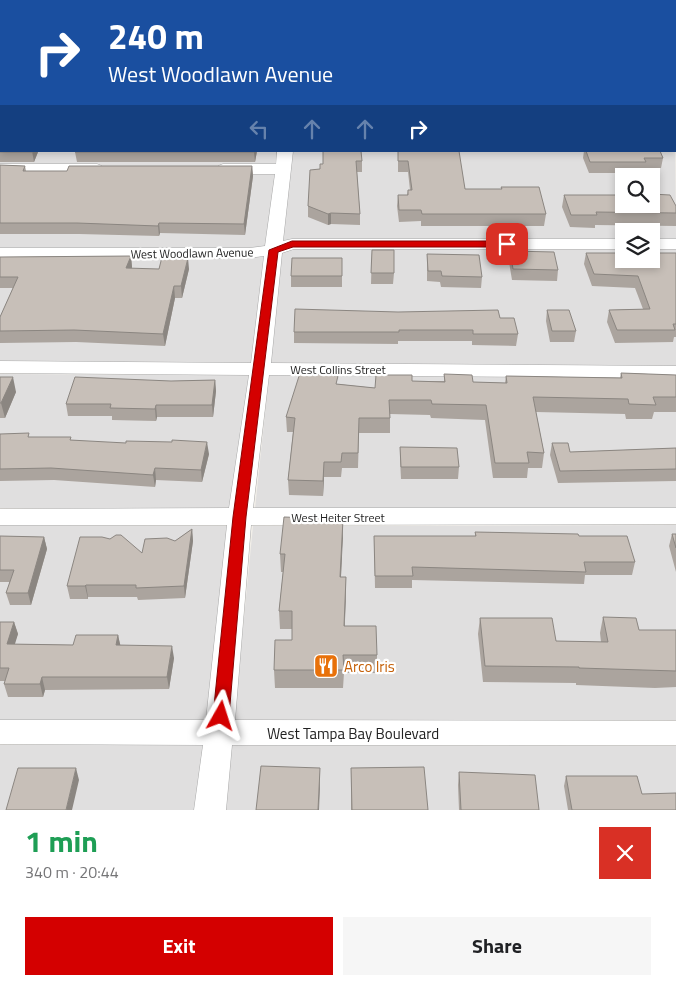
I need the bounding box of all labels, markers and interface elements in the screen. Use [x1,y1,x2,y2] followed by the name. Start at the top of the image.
[108,9,204,63] text: 240 m
[25,20,90,85] icon: right
[108,57,333,91] text: West Woodlawn Avenue
[245,115,273,143] icon: left
[298,115,326,143] icon: ahead
[351,115,379,143] icon: ahead
[404,115,432,143] icon: right
[615,168,660,268] map controls
[615,168,660,213] button: search
[486,223,528,265] pin
[615,223,660,268] button: layers
[493,230,521,258] icon: arrive
[130,242,254,264] street label: West Woodlawn Avenue
[290,360,386,379] street label: West Collins Street
[291,508,386,527] street label: West Heiter Street
[313,653,339,679] restaurant icon: Arco Iris
[344,655,395,678] place label: Arco Iris
[194,689,246,741] position arrow
[267,722,439,745] street label: West Tampa Bay Boulevard
[25,818,98,864] text: 1 min
[599,827,651,879] button: close
[25,860,119,884] text: 340 m · 20:44
[25,917,333,975] button: Exit
[343,917,651,975] button: Share

